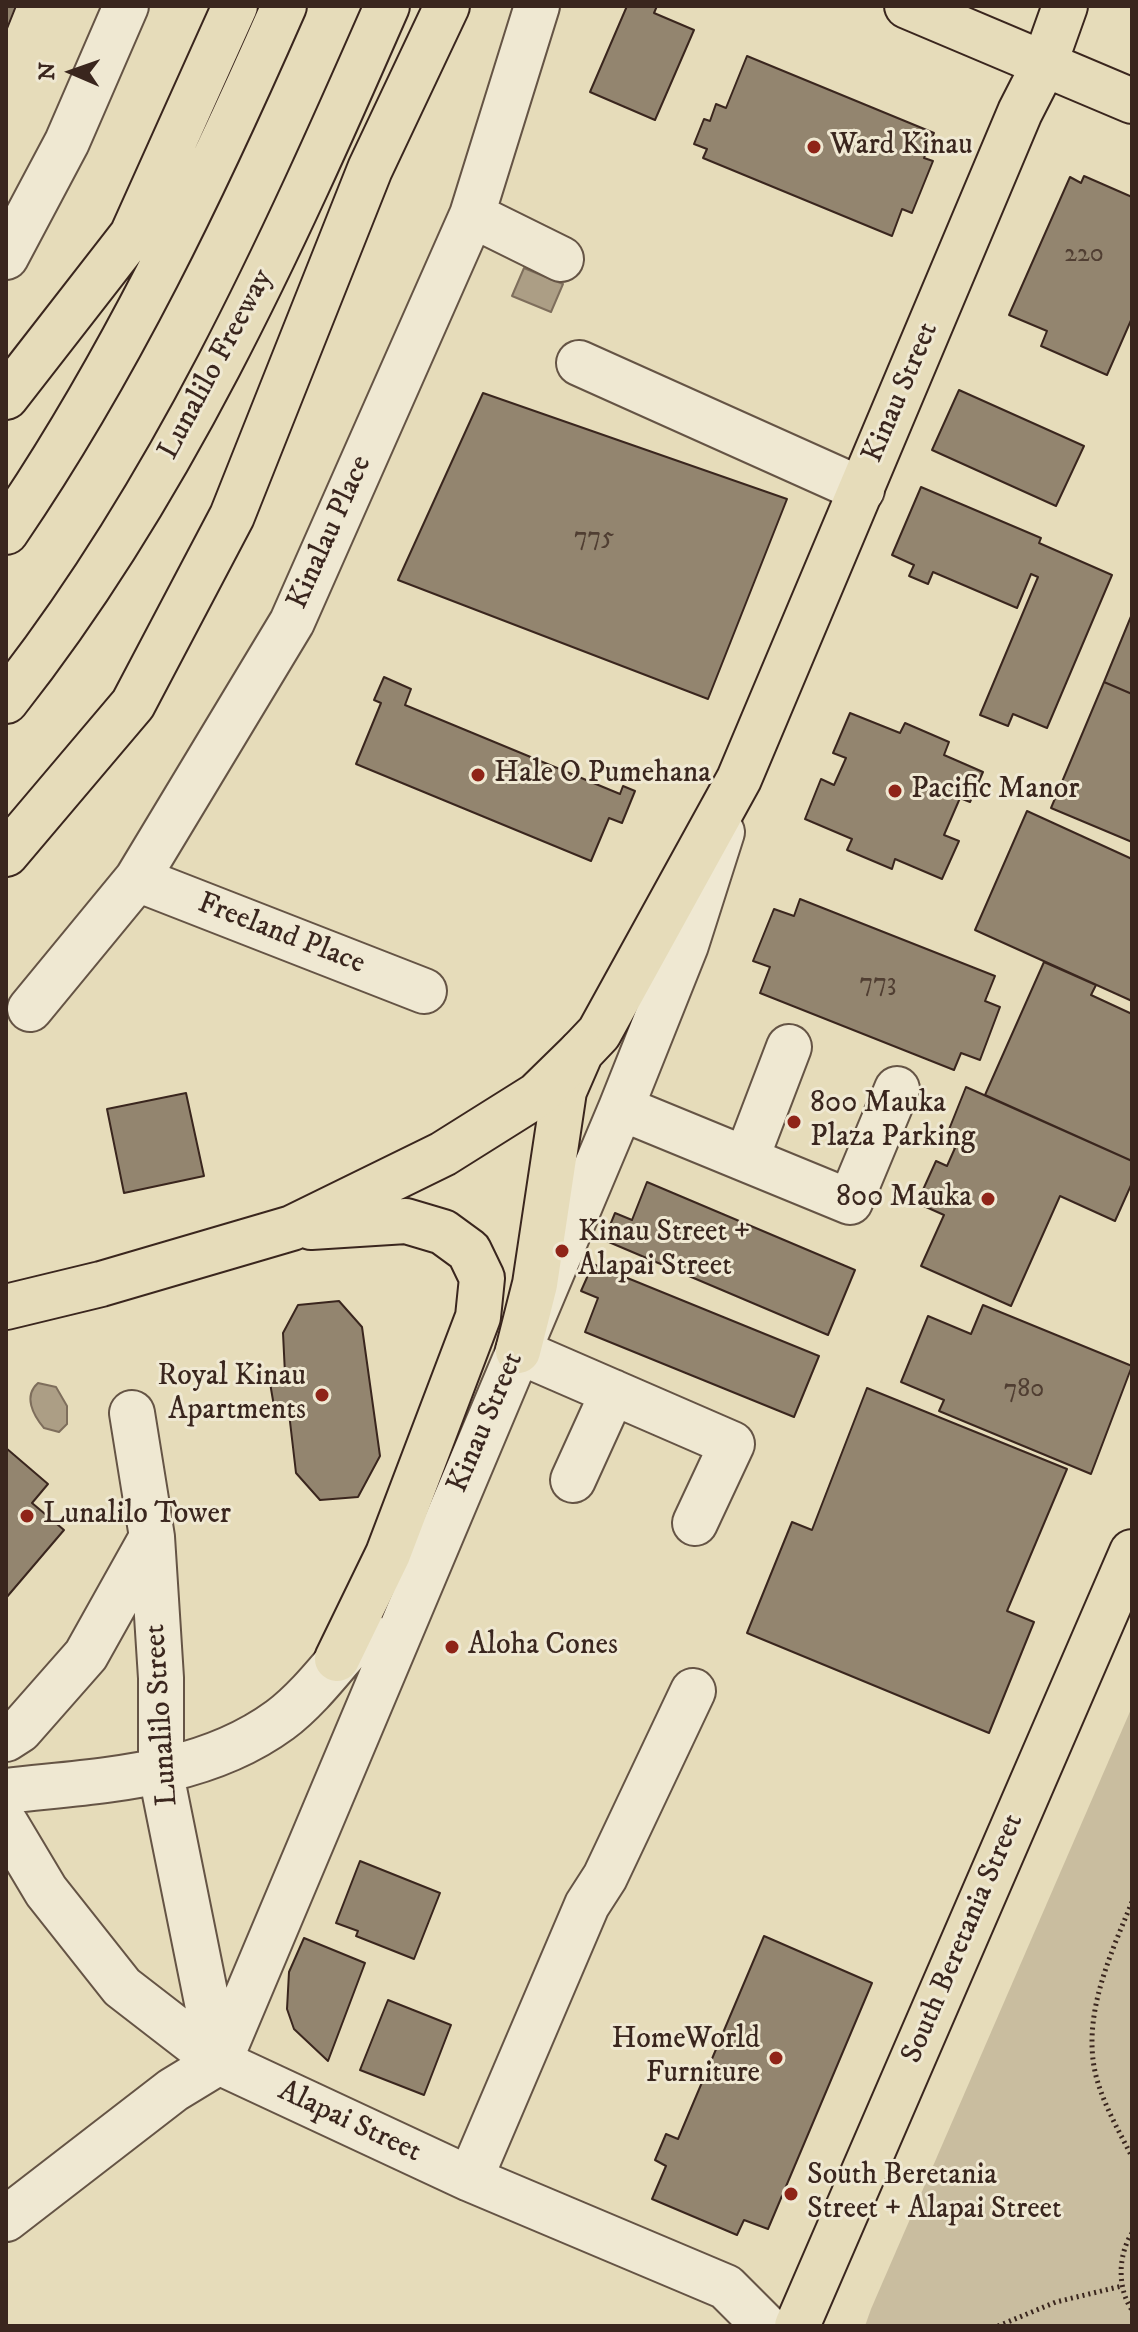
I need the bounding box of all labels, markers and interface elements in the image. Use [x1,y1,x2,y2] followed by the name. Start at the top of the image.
[32,32,112,112] north arrow
[34,62,61,81] text: N
[830,129,973,165] place label: Ward Kinau
[805,138,823,156] marker: Ward Kinau
[1064,240,1104,272] house number: 220
[152,264,282,466] street label: Lunalilo Freeway
[856,317,948,469] street label: Kinau Street
[281,451,381,615] street label: Kinalau Place
[574,523,614,555] house number: 775
[494,757,711,793] place label: Hale O Pumehana
[469,766,487,784] marker: Hale O Pumehana
[911,773,1079,809] place label: Pacific Manor
[886,782,904,800] marker: Pacific Manor
[192,887,370,983] street label: Freeland Place
[859,969,897,1001] house number: 773
[810,1087,975,1158] place label: 800 Mauka Plaza Parking
[785,1113,803,1131] marker: 800 Mauka Plaza Parking
[836,1181,972,1217] place label: 800 Mauka
[979,1190,997,1208] marker: 800 Mauka
[578,1216,751,1286] place label: Kinau Street + Alapai Street
[553,1242,571,1260] marker: Kinau Street + Alapai Street
[441,1347,533,1499] street label: Kinau Street
[157,1360,306,1430] place label: Royal Kinau Apartments
[1004,1375,1044,1407] house number: 780
[313,1386,331,1404] marker: Royal Kinau Apartments
[43,1498,231,1534] place label: Lunalilo Tower
[18,1507,36,1525] marker: Lunalilo Tower
[139,1623,187,1807] street label: Lunalilo Street
[468,1629,618,1665] place label: Aloha Cones
[443,1638,461,1656] marker: Aloha Cones
[895,1809,1033,2069] street label: South Beretania Street
[612,2023,760,2094] place label: HomeWorld Furniture
[767,2049,785,2067] marker: HomeWorld Furniture
[272,2074,426,2172] street label: Alapai Street
[807,2159,1062,2230] place label: South Beretania Street + Alapai Street
[782,2185,800,2203] marker: South Beretania Street + Alapai Street

